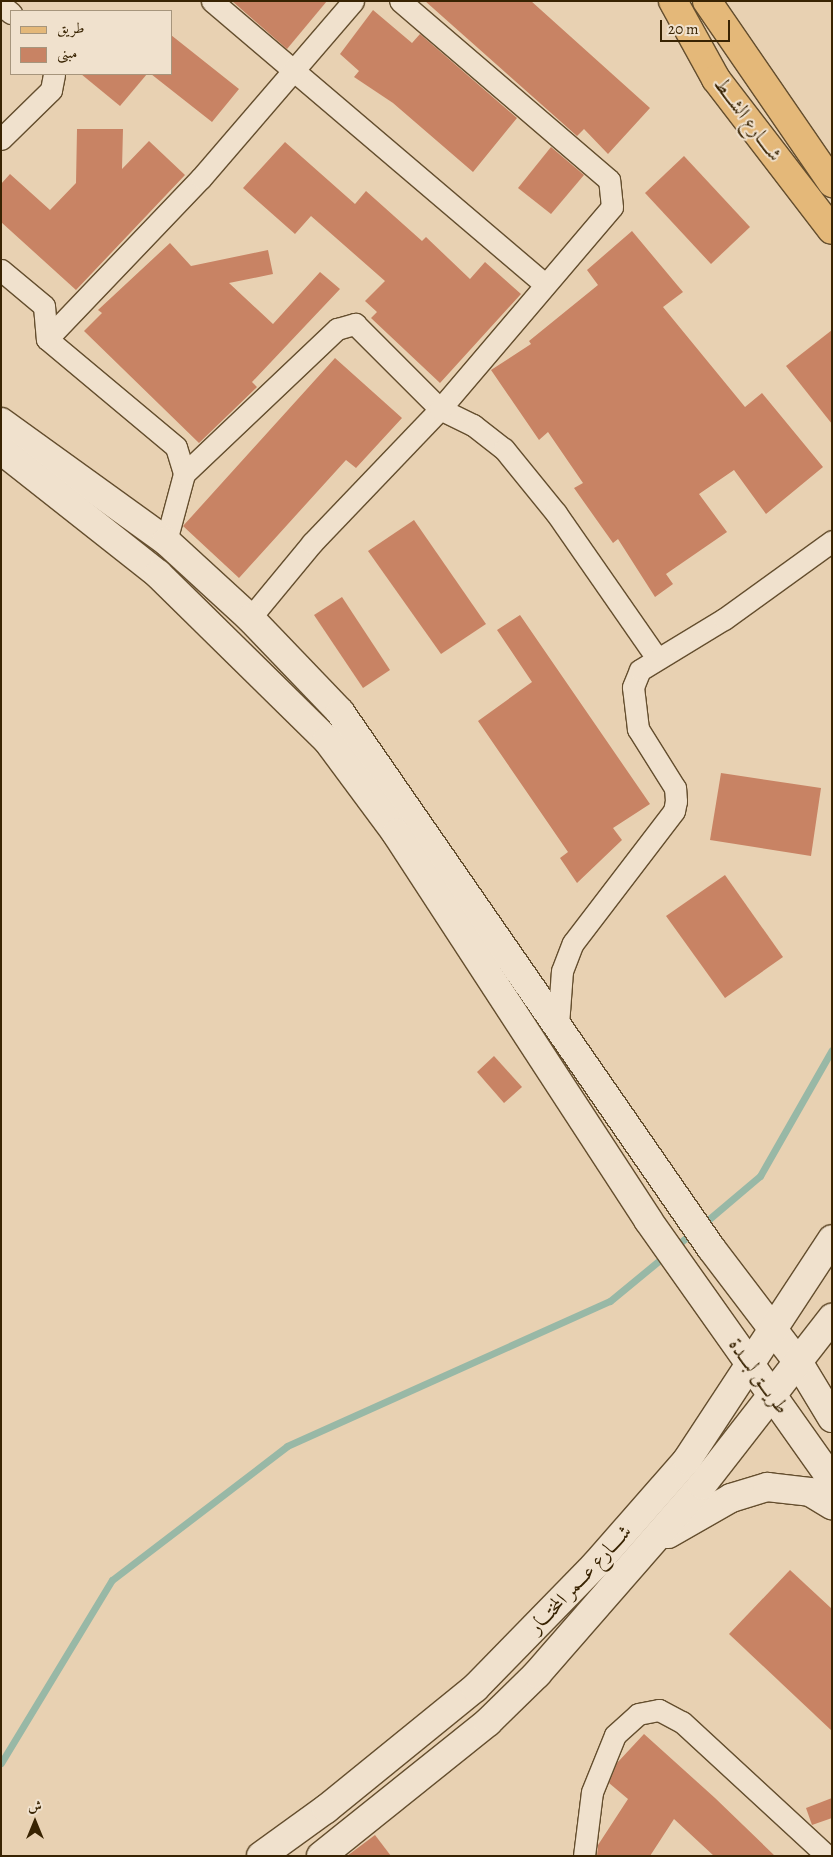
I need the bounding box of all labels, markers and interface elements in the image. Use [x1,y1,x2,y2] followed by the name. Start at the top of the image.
[10,10,172,75] legend
[663,10,733,42] scale bar
[57,18,84,38] text: طريق
[668,19,699,39] text: 20 m
[57,43,77,63] text: مبنى
[709,72,787,166] street label: شــــارع الشـــط
[723,1333,795,1419] street label: طريـــق لبـــدة
[524,1520,636,1638] street label: شــــارع عـــمر المختـــار
[10,1797,60,1847] north arrow
[28,1797,42,1816] text: ش

